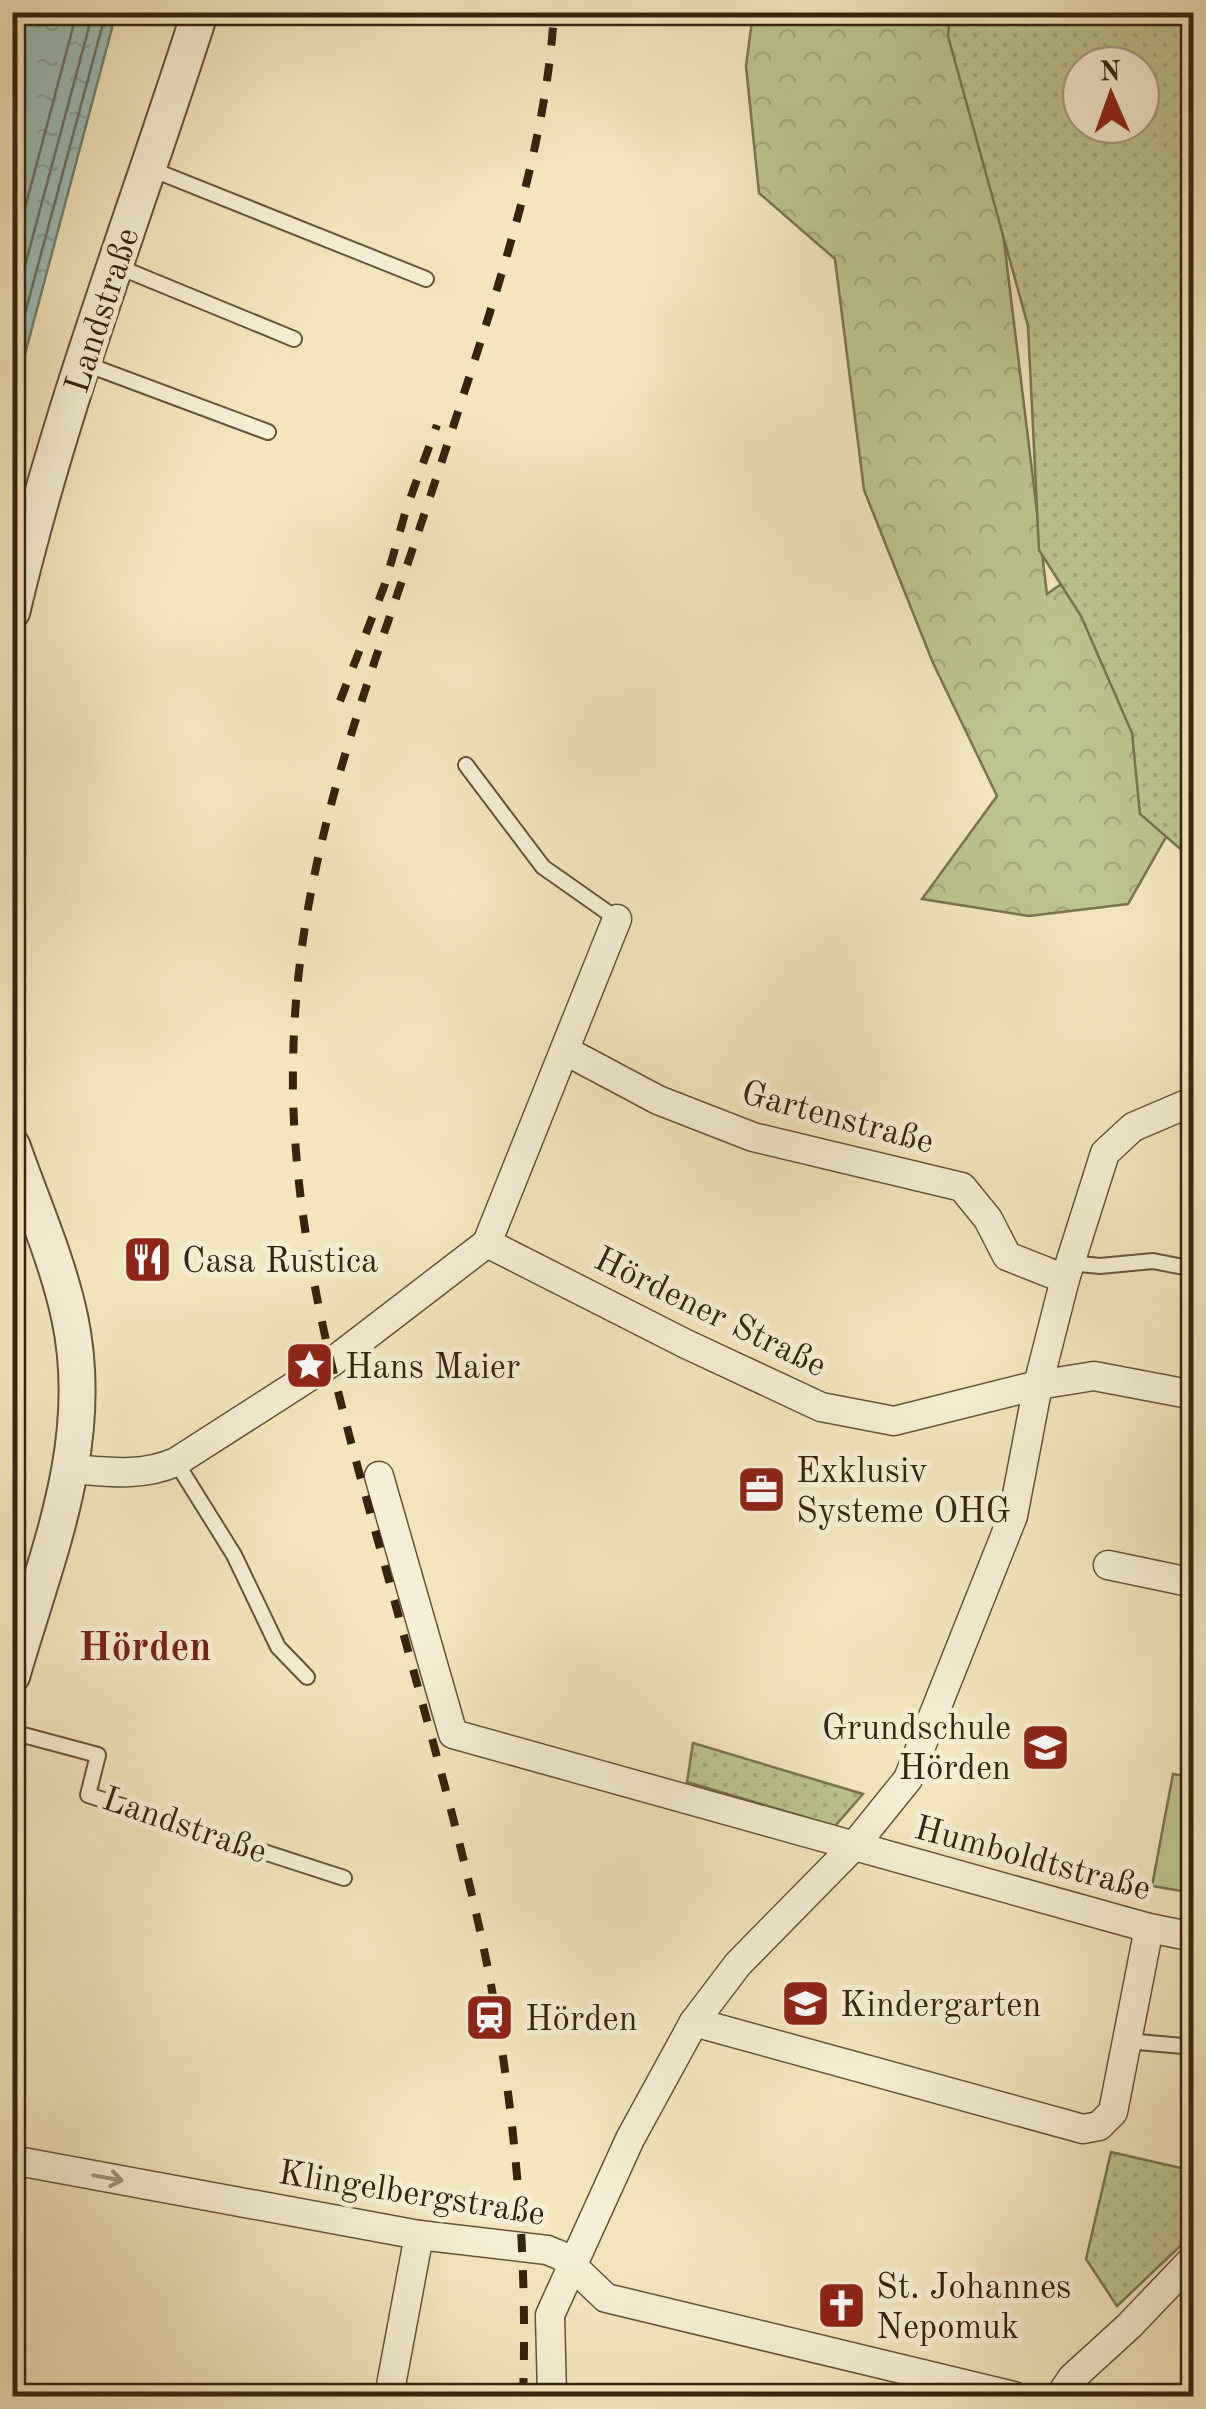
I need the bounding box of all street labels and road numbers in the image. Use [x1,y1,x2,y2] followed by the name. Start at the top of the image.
[60,224,147,398] street label: Landstraße
[737,1076,937,1161] street label: Gartenstraße
[589,1242,831,1384] street label: Hördener Straße
[97,1782,271,1871] street label: Landstraße
[911,1811,1154,1908] street label: Humboldtstraße
[276,2156,547,2233] street label: Klingelbergstraße

